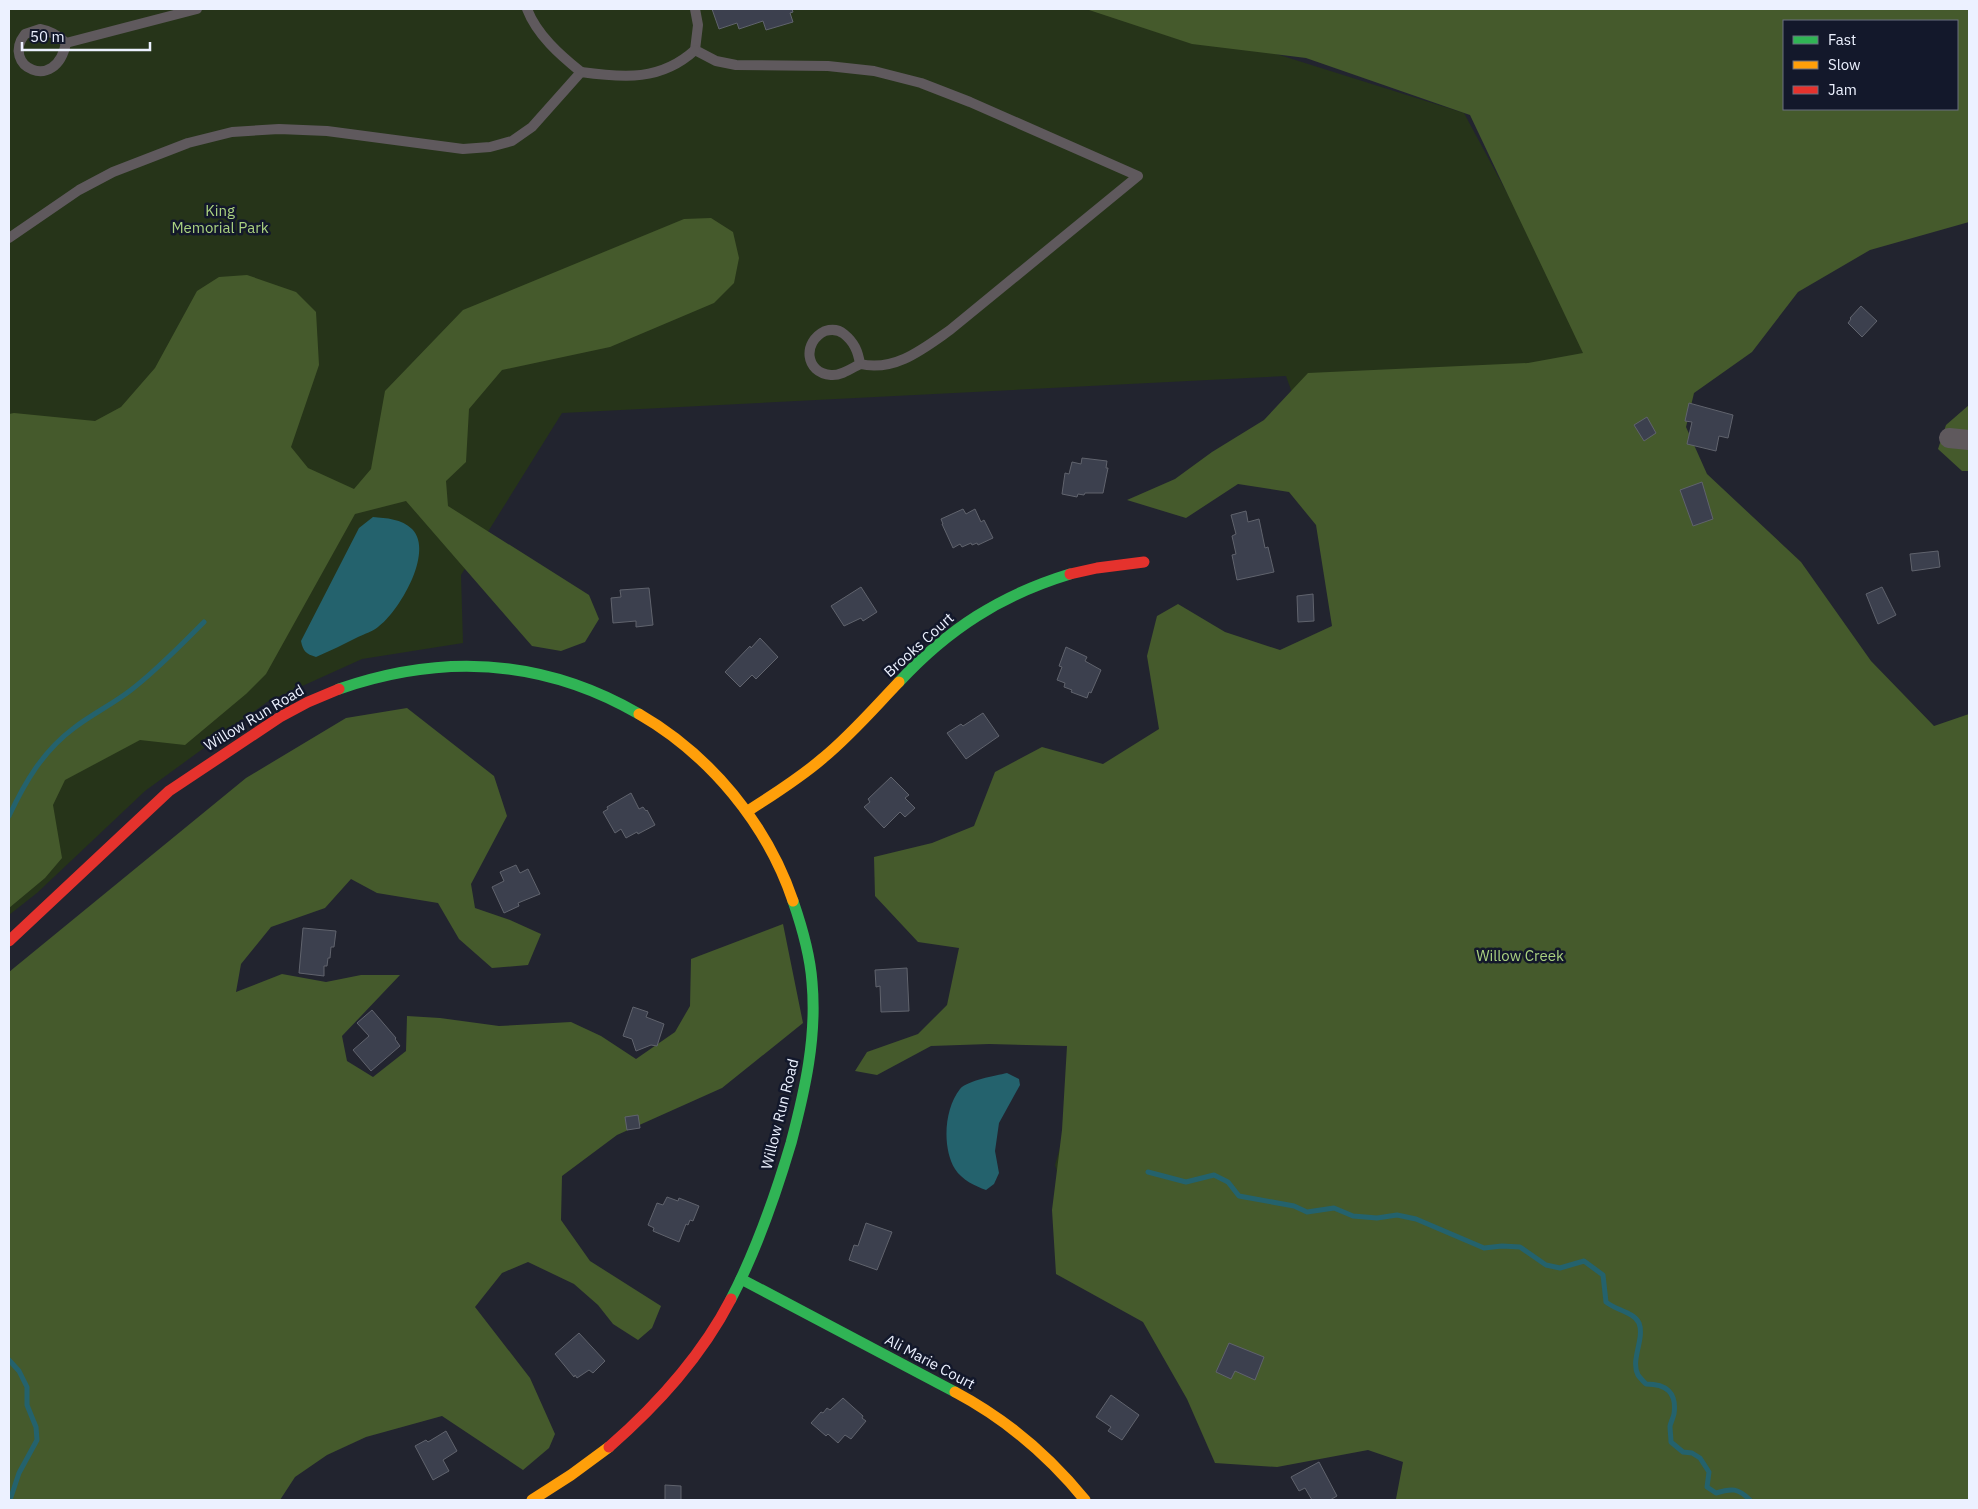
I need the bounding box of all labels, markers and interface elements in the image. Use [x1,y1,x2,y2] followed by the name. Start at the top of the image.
[22,20,150,52] scale bar
[1783,20,1958,110] legend
[30,27,65,46] text: 50 m
[1828,30,1856,49] text: Fast
[1828,55,1861,74] text: Slow
[1828,80,1857,99] text: Jam
[171,201,269,237] park label: King Memorial Park
[880,608,958,681] street label: Brooks Court
[200,680,307,755] street label: Willow Run Road
[1476,946,1564,965] park label: Willow Creek
[757,1057,802,1171] street label: Willow Run Road
[882,1330,979,1393] street label: Ali Marie Court

